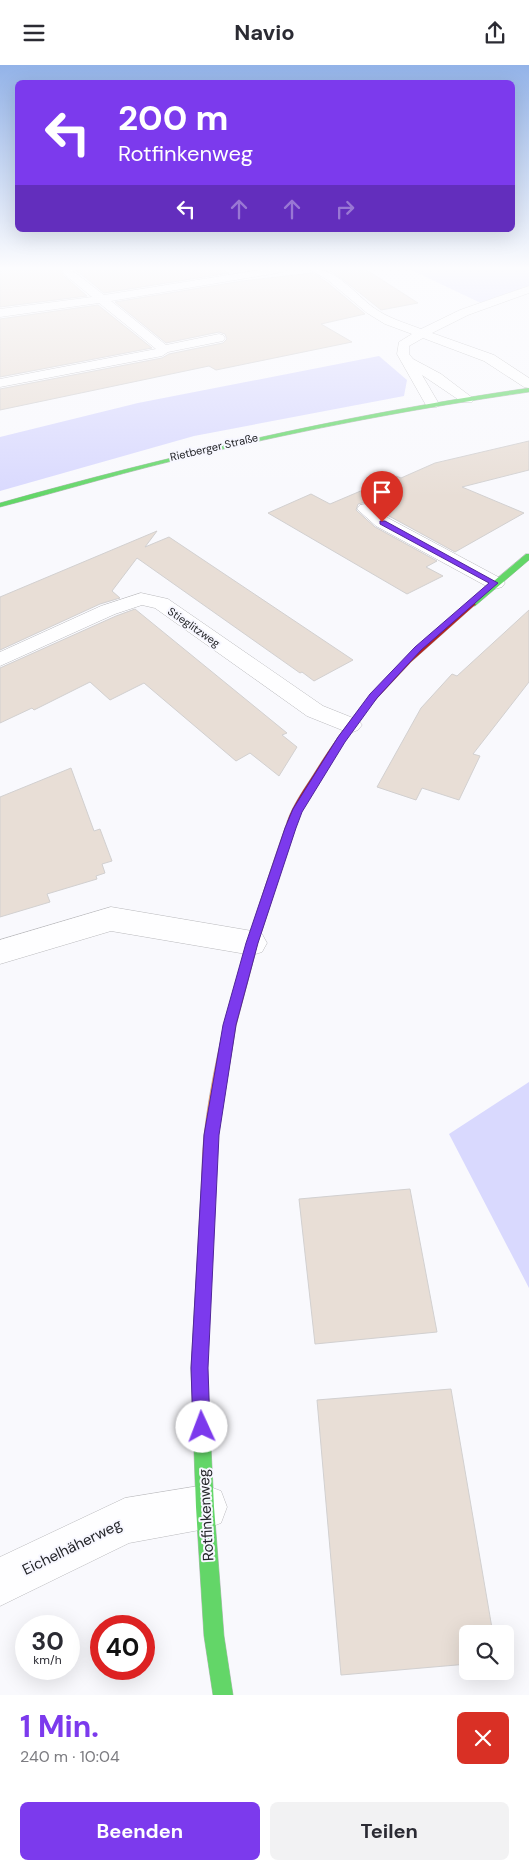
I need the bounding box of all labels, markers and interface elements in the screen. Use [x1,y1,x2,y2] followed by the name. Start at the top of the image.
[234,18,295,47] text: Navio
[20,19,48,47] icon: menu
[481,19,509,47] icon: share
[118,95,229,141] text: 200 m
[35,100,100,165] icon: left
[118,139,253,168] text: Rotfinkenweg
[172,195,200,223] icon: left
[225,195,253,223] icon: ahead
[278,195,306,223] icon: ahead
[331,195,359,223] icon: right
[169,430,259,464] street label: Rietberger Straße
[361,471,403,522] pin
[368,478,396,506] icon: arrive
[165,604,223,650] street label: Stieglitzweg
[175,1400,227,1452] position arrow
[194,1468,218,1562] street label: Rotfinkenweg
[19,1514,125,1580] street label: Eichelhäherweg
[90,1615,155,1680] speed limit sign: 40
[31,1625,64,1658] text: 30
[459,1625,514,1680] map controls
[459,1625,514,1680] button: search
[33,1652,62,1668] text: km/h
[20,1707,99,1746] text: 1 Min.
[457,1712,509,1764] button: close
[20,1746,120,1767] text: 240 m · 10:04
[20,1802,260,1860] button: Beenden
[270,1802,509,1860] button: Teilen

